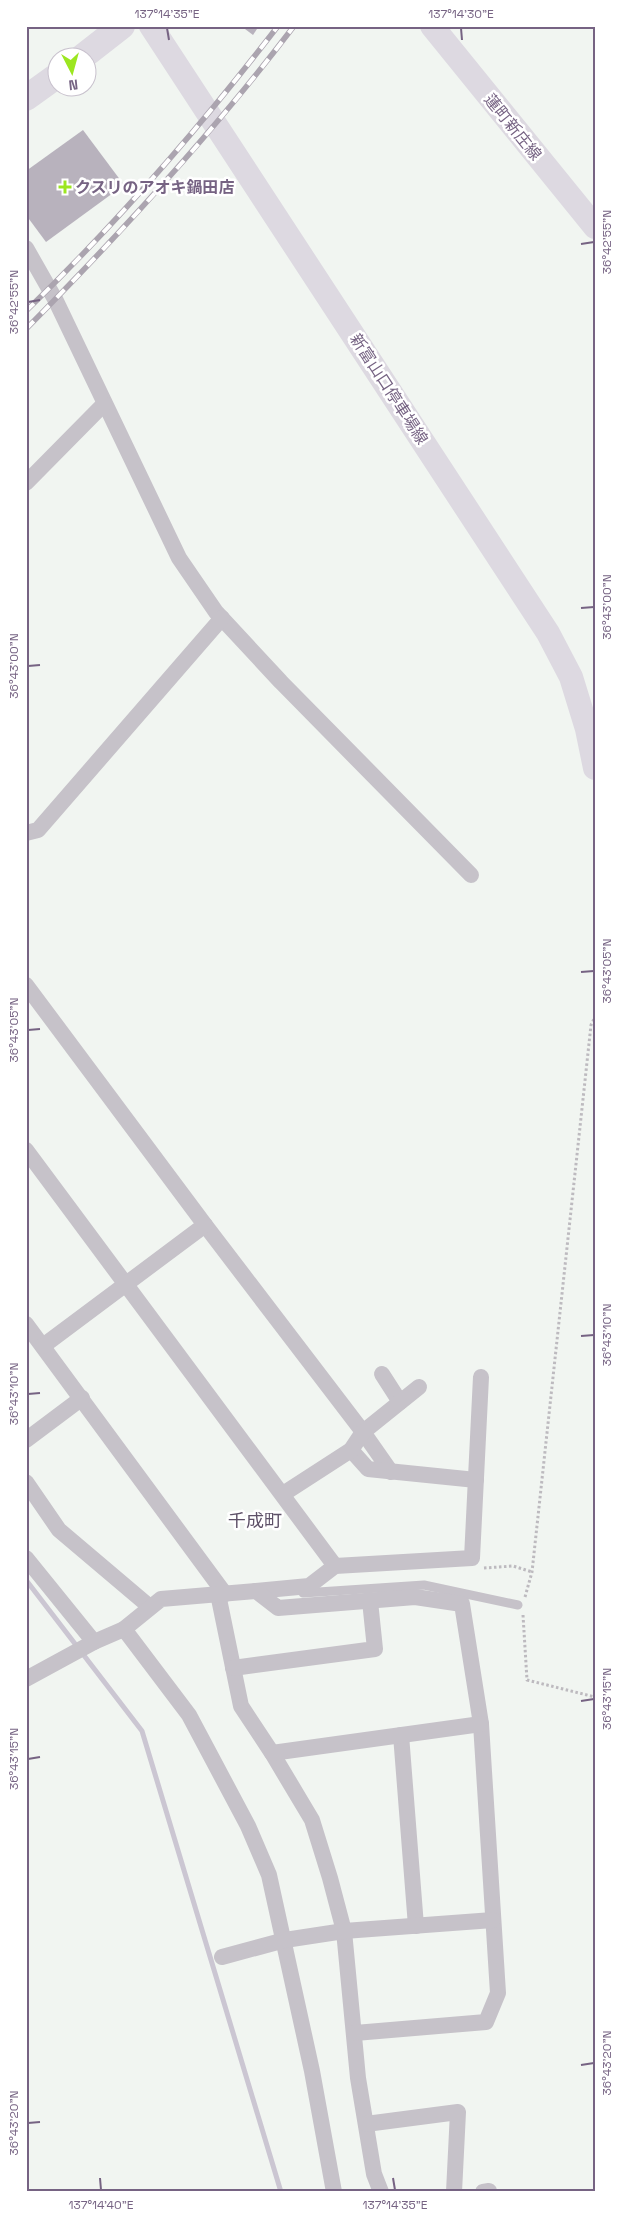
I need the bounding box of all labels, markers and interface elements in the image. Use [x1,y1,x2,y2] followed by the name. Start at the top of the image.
[135,6,200,22] text: 137°14'35"E
[428,6,494,22] text: 137°14'30"E
[48,48,98,98] north arrow
[68,75,79,94] text: N
[480,89,546,165] street label: 蓮町新庄線
[75,177,235,198] place label: クスリのアオキ鍋田店
[59,181,71,193] marker: クスリのアオキ鍋田店
[599,210,615,274] text: 36°42'55"N
[6,270,22,334] text: 36°42'55"N
[345,330,433,448] street label: 新富山口停車場線
[599,574,615,640] text: 36°43'00"N
[6,633,22,699] text: 36°43'00"N
[599,939,615,1003] text: 36°43'05"N
[6,998,22,1062] text: 36°43'05"N
[599,1304,615,1366] text: 36°43'10"N
[6,1363,22,1425] text: 36°43'10"N
[228,1509,282,1532] district label: 千成町
[599,1668,615,1730] text: 36°43'15"N
[6,1728,22,1790] text: 36°43'15"N
[599,2031,615,2095] text: 36°43'20"N
[6,2091,22,2155] text: 36°43'20"N
[68,2197,134,2213] text: 137°14'40"E
[363,2197,428,2213] text: 137°14'35"E

